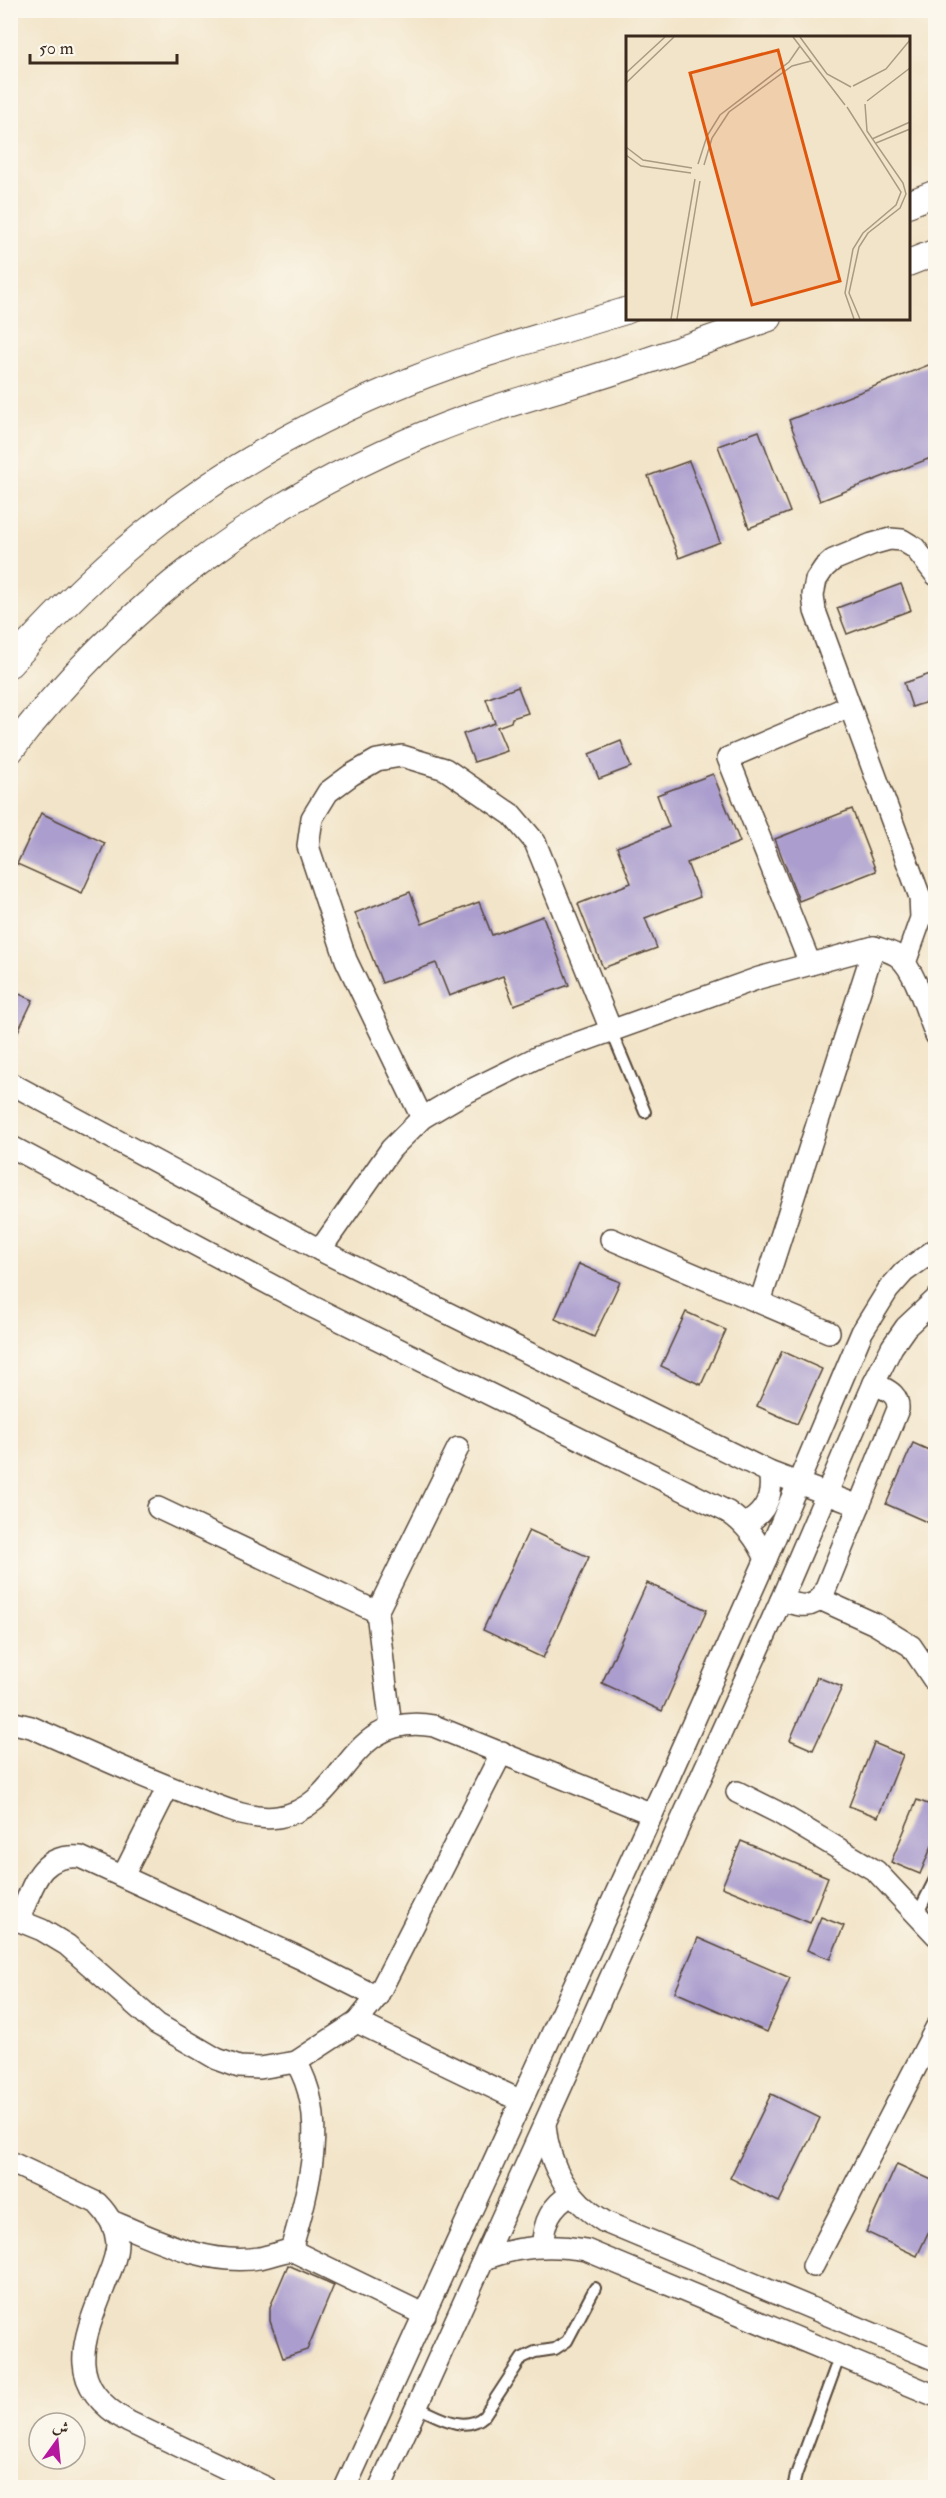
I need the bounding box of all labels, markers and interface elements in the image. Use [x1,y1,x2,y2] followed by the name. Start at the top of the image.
[30,27,177,65] scale bar
[626,36,910,320] inset map
[39,37,74,60] text: 50 m
[27,2411,87,2471] north arrow
[50,2416,71,2439] text: ش

